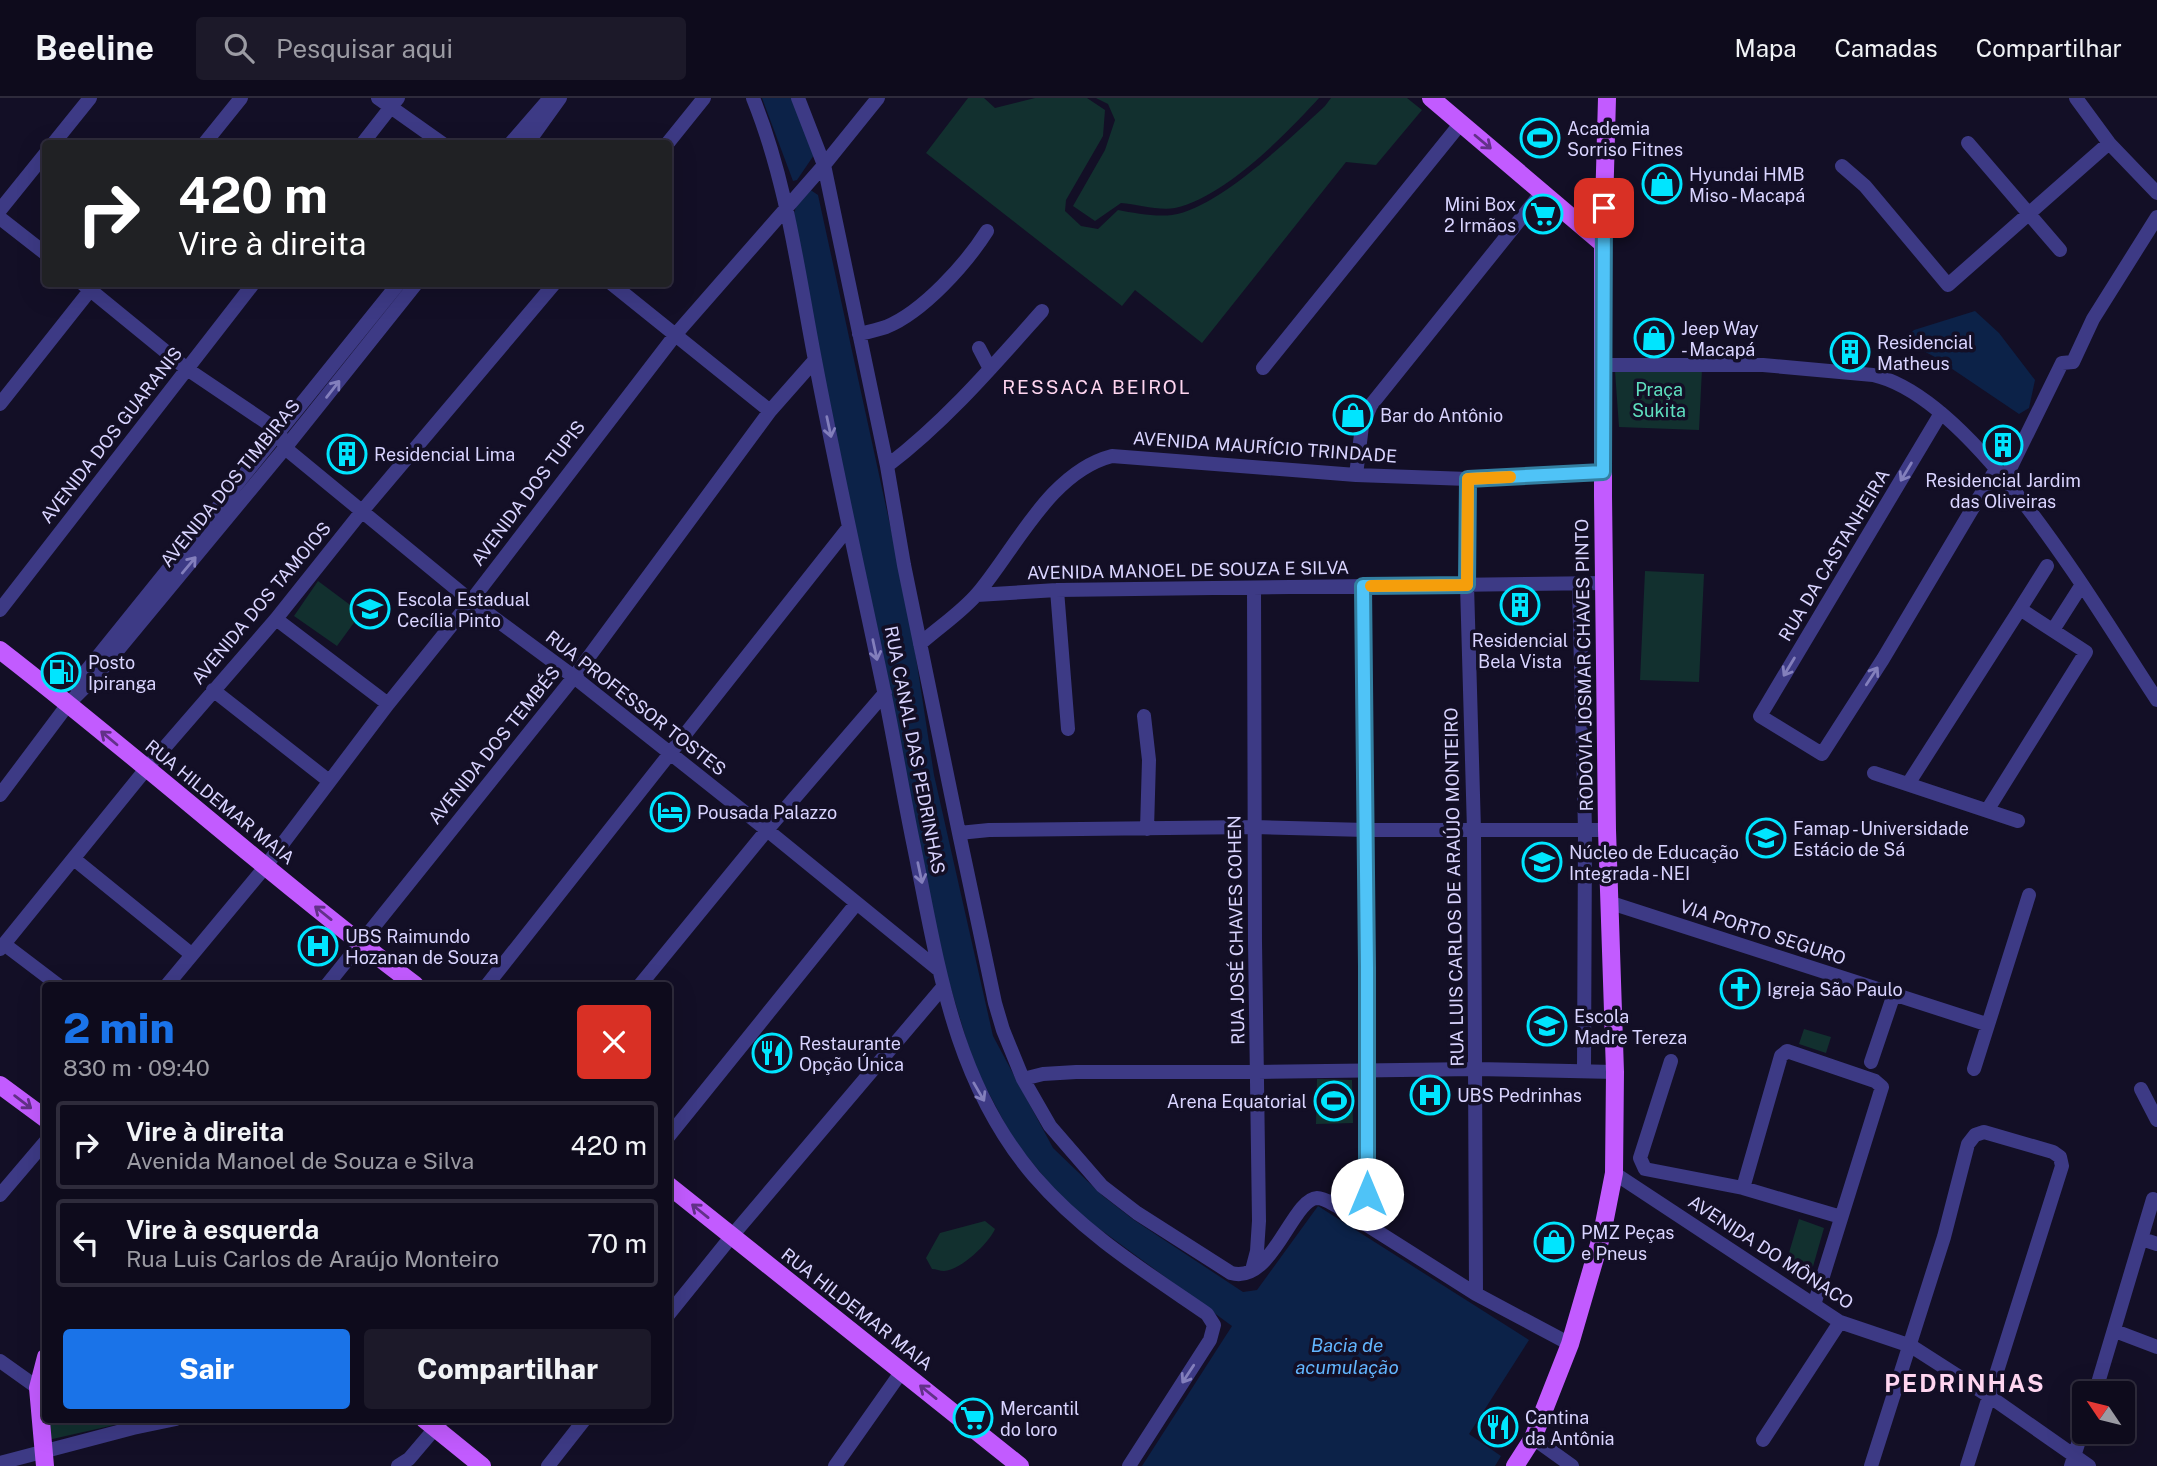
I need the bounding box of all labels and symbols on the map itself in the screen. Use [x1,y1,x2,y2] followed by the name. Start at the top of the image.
[1519,117,1561,159] sports icon: Academia Sorriso Fitnes
[1567,118,1683,160] place label: Academia Sorriso Fitnes
[1474,134,1492,149] one-way arrow
[1641,163,1683,205] shop icon: Hyundai HMB Miso - Macapá
[1689,164,1805,206] place label: Hyundai HMB Miso - Macapá
[1574,178,1634,238] pin
[1522,193,1564,235] supermarket icon: Mini Box 2 Irmãos
[1444,194,1516,236] place label: Mini Box 2 Irmãos
[1633,317,1675,359] shop icon: Jeep Way - Macapá
[1681,318,1759,360] place label: Jeep Way - Macapá
[1829,331,1871,373] building icon: Residencial Matheus
[1877,332,1973,374] place label: Residencial Matheus
[36,343,186,527] street label: AVENIDA DOS GUARANIS
[1002,376,1192,398] district label: RESSACA BEIROL
[1632,379,1686,421] park label: Praça Sukita
[325,380,340,398] one-way arrow
[1332,394,1374,436] shop icon: Bar do Antônio
[156,395,304,571] street label: AVENIDA DOS TIMBIRAS
[1380,405,1503,426] place label: Bar do Antônio
[822,415,836,438] one-way arrow
[467,416,589,570] street label: AVENIDA DOS TUPIS
[1982,424,2024,466] building icon: Residencial Jardim das Oliveiras
[1132,426,1398,467] street label: AVENIDA MAURÍCIO TRINDADE
[326,433,368,475] building icon: Residencial Lima
[374,444,515,465] place label: Residencial Lima
[1899,461,1913,481] one-way arrow
[1774,465,1894,645] street label: RUA DA CASTANHEIRA
[1925,470,2081,512] place label: Residencial Jardim das Oliveiras
[187,518,335,688] street label: AVENIDA DOS TAMOIOS
[1571,518,1597,812] street label: RODOVIA JOSMAR CHAVES PINTO
[181,556,196,574] one-way arrow
[1027,557,1350,583] street label: AVENIDA MANOEL DE SOUZA E SILVA
[1499,584,1541,626] building icon: Residencial Bela Vista
[349,588,391,630] school or university icon: Escola Estadual Cecília Pinto
[397,589,530,631] place label: Escola Estadual Cecília Pinto
[881,624,949,876] street label: RUA CANAL DAS PEDRINHAS
[542,626,730,780] street label: RUA PROFESSOR TOSTES
[1472,630,1568,672] place label: Residencial Bela Vista
[869,638,883,661] one-way arrow
[40,651,82,693] fuel station icon: Posto Ipiranga
[88,652,156,694] place label: Posto Ipiranga
[1782,656,1796,676] one-way arrow
[423,661,564,828] street label: AVENIDA DOS TEMBÉS
[1865,667,1880,686] one-way arrow
[1439,707,1468,1067] street label: RUA LUIS CARLOS DE ARAÚJO MONTEIRO
[101,730,119,745] one-way arrow
[141,735,299,869] street label: RUA HILDEMAR MAIA
[649,791,691,833] hotel icon: Pousada Palazzo
[697,802,837,823] place label: Pousada Palazzo
[1222,815,1249,1045] street label: RUA JOSÉ CHAVES COHEN
[1745,817,1787,859] school or university icon: Famap - Universidade Estácio de Sá
[1793,818,1969,860] place label: Famap - Universidade Estácio de Sá
[1521,841,1563,883] school or university icon: Núcleo de Educação Integrada - NEI
[1569,842,1739,884] place label: Núcleo de Educação Integrada - NEI
[913,861,927,884] one-way arrow
[1677,895,1849,969] street label: VIA PORTO SEGURO
[314,906,332,921] one-way arrow
[297,925,339,967] hospital icon: UBS Raimundo Hozanan de Souza
[345,926,499,968] place label: UBS Raimundo Hozanan de Souza
[1719,968,1761,1010] church icon: Igreja São Paulo
[1767,979,1903,1000] place label: Igreja São Paulo
[1526,1005,1568,1047] school or university icon: Escola Madre Tereza
[1574,1006,1687,1048] place label: Escola Madre Tereza
[751,1032,793,1074] restaurant icon: Restaurante Opção Única
[799,1033,904,1075] place label: Restaurante Opção Única
[1409,1074,1451,1116] hospital icon: UBS Pedrinhas
[1313,1080,1355,1122] sports icon: Arena Equatorial
[973,1081,987,1101] one-way arrow
[1457,1085,1582,1106] place label: UBS Pedrinhas
[1167,1091,1307,1112] place label: Arena Equatorial
[13,1095,32,1109] one-way arrow
[1330,1157,1404,1231] position arrow
[1685,1191,1857,1313] street label: AVENIDA DO MÔNACO
[691,1203,709,1219] one-way arrow
[1533,1221,1575,1263] shop icon: PMZ Peças e Pneus
[1581,1222,1674,1264] place label: PMZ Peças e Pneus
[777,1244,937,1375] street label: RUA HILDEMAR MAIA
[1295,1334,1399,1378] water label: Bacia de acumulação
[1181,1363,1195,1383] one-way arrow
[1884,1369,2046,1397] district label: PEDRINHAS
[2072,1381,2135,1444] north arrow
[920,1385,938,1400] one-way arrow
[952,1397,994,1439] supermarket icon: Mercantil do loro
[1000,1398,1080,1440] place label: Mercantil do loro
[1477,1406,1519,1448] restaurant icon: Cantina da Antônia
[1525,1407,1615,1449] place label: Cantina da Antônia

